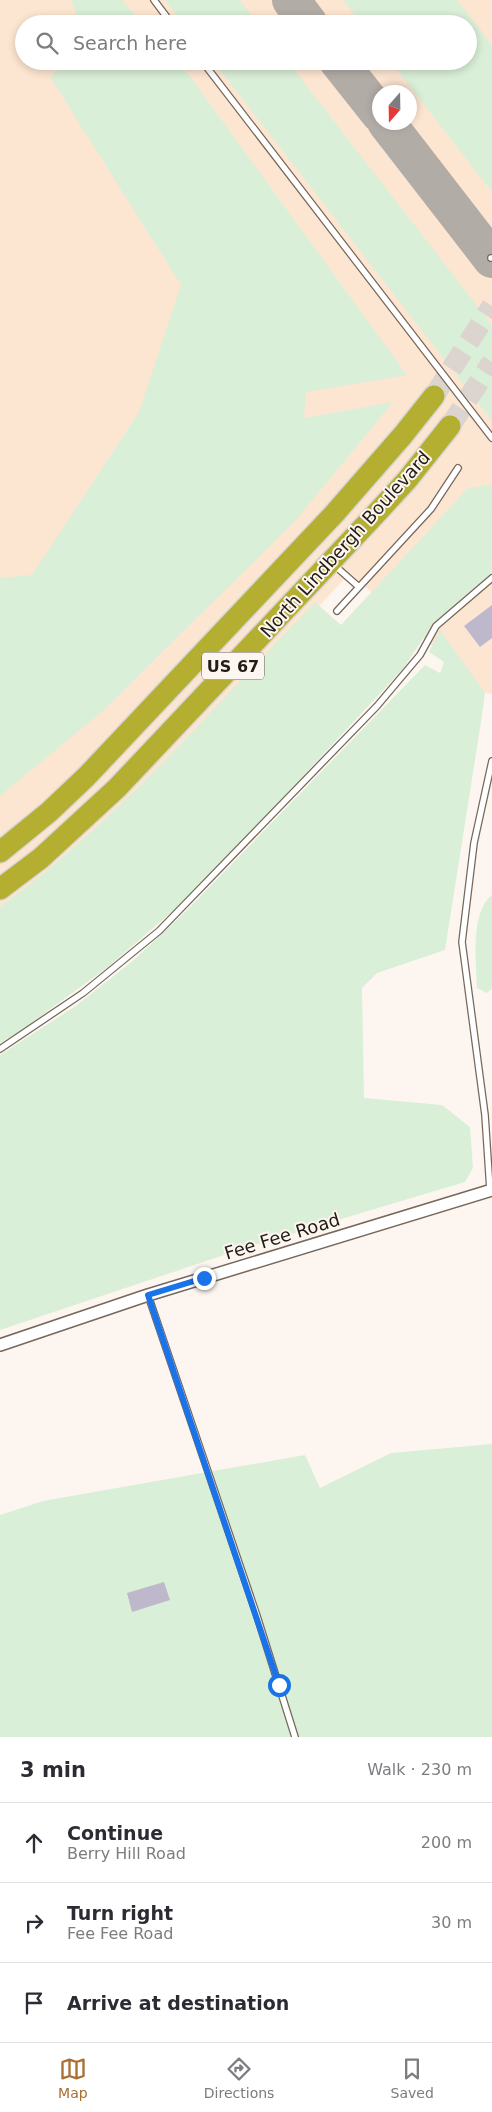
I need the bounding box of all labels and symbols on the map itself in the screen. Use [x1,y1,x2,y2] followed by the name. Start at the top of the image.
[372,85,417,130] north arrow
[256,447,434,641] street label: North Lindbergh Boulevard
[202,652,264,679] road number: US 67
[222,1208,342,1264] street label: Fee Fee Road
[193,1267,216,1290] route end
[268,1674,291,1697] route start

